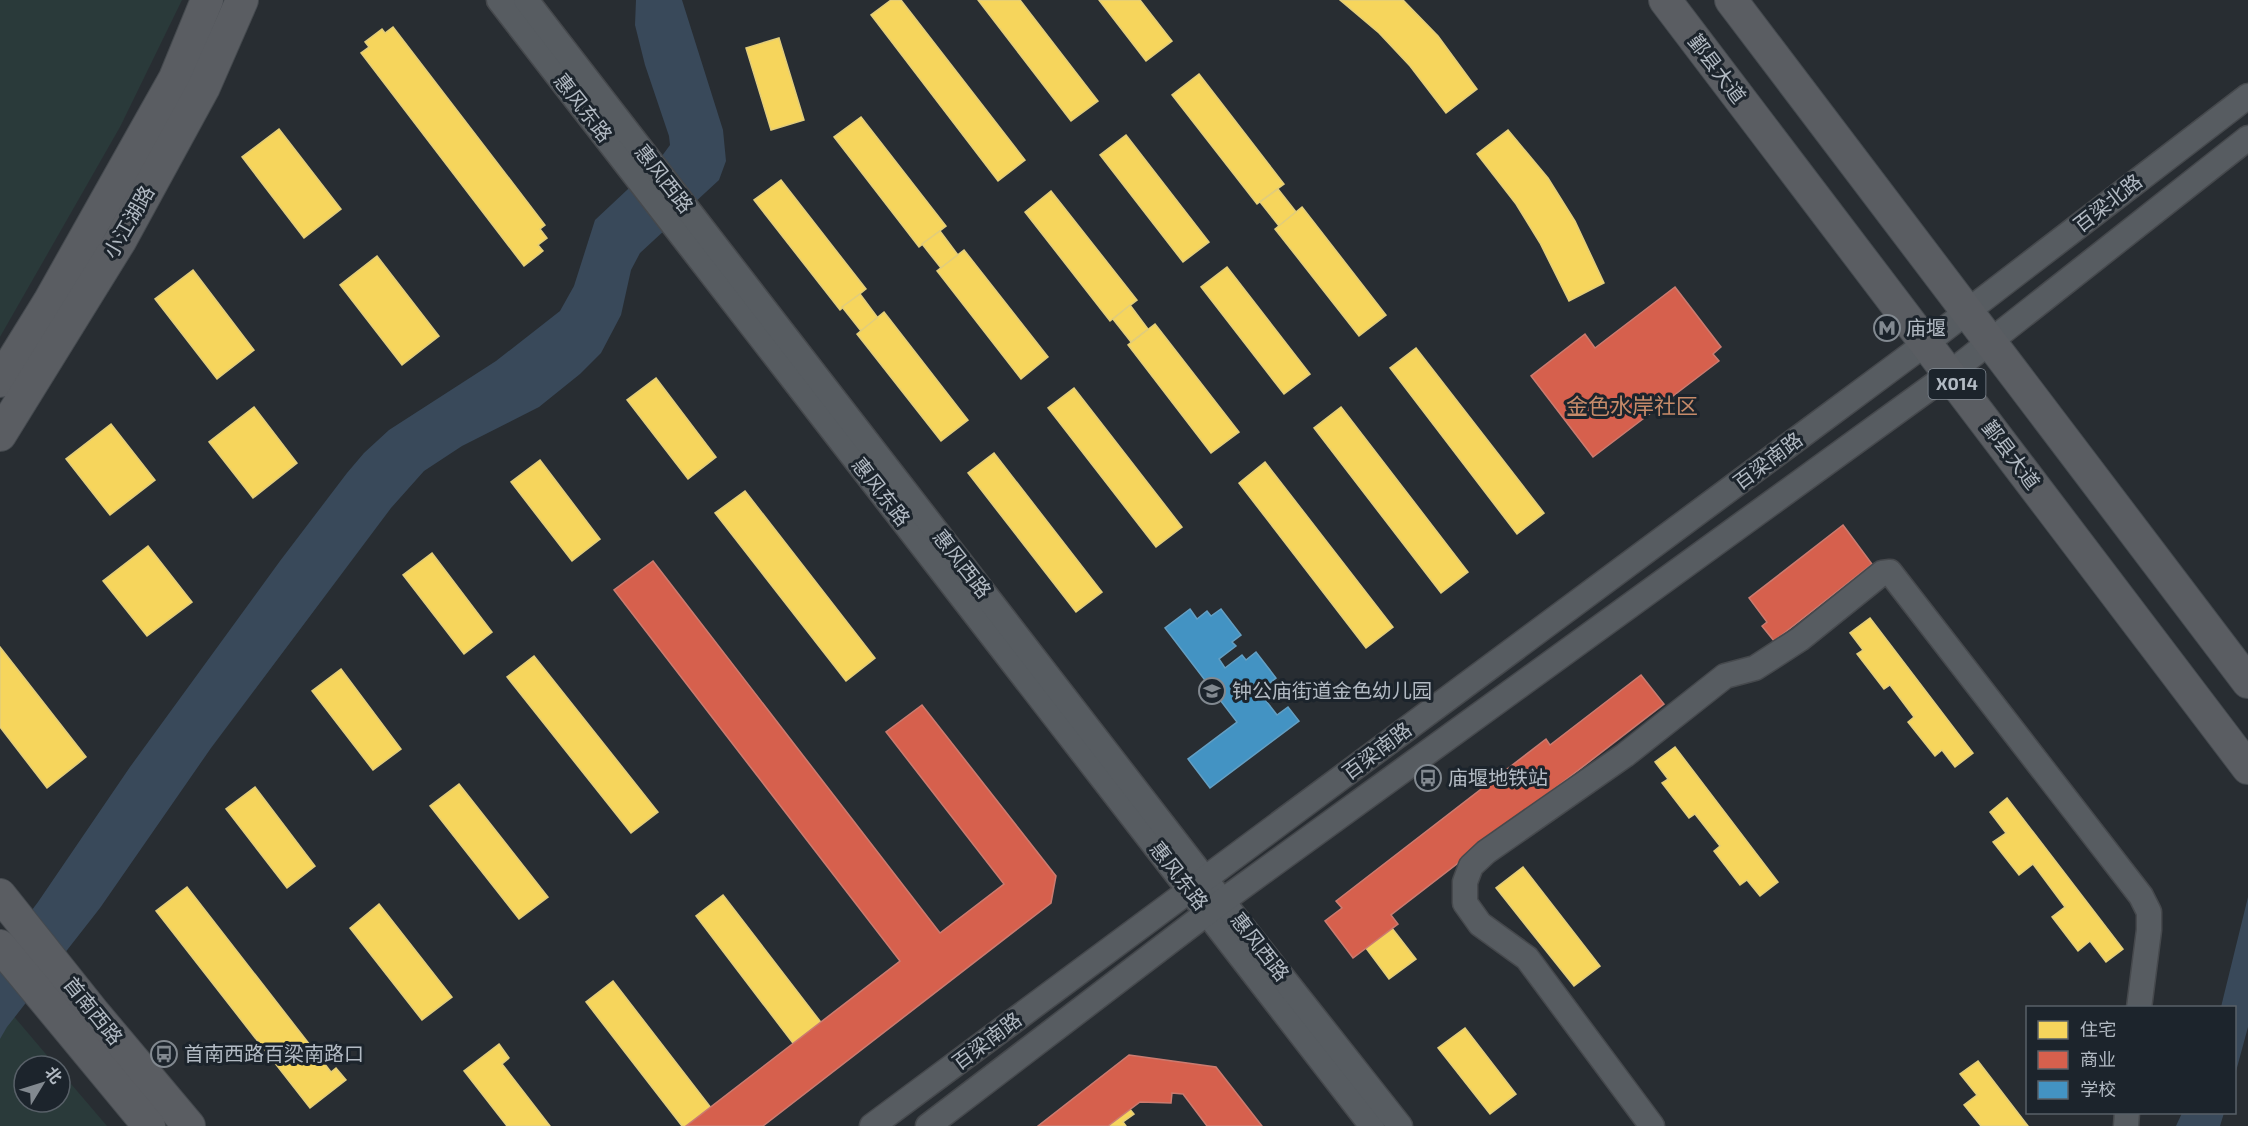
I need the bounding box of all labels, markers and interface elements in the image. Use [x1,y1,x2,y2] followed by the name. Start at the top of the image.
[1684,29,1751,108] street label: 鄞县大道
[550,68,618,146] street label: 惠风东路
[631,139,699,217] street label: 惠风西路
[2068,168,2146,236] street label: 百梁北路
[98,181,159,262] street label: 小江湖路
[1872,313,1902,343] metro station icon: 庙堰
[1906,315,1946,339] place label: 庙堰
[1928,369,1986,399] road number: X014
[1566,392,1698,418] district label: 金色水岸社区
[1978,415,2045,494] street label: 鄞县大道
[1728,427,1807,494] street label: 百梁南路
[848,452,916,530] street label: 惠风东路
[929,524,997,602] street label: 惠风西路
[1197,676,1227,706] school or university icon: 钟公庙街道金色幼儿园
[1232,678,1432,702] place label: 钟公庙街道金色幼儿园
[1337,717,1416,784] street label: 百梁南路
[1413,763,1443,793] bus stop icon: 庙堰地铁站
[1448,765,1548,789] place label: 庙堰地铁站
[1146,836,1214,914] street label: 惠风东路
[1227,907,1295,985] street label: 惠风西路
[59,972,128,1049] street label: 首南西路
[2026,1006,2236,1114] legend
[947,1007,1026,1074] street label: 百梁南路
[2080,1018,2116,1040] text: 住宅
[149,1039,179,1069] bus stop icon: 首南西路百梁南路口
[184,1041,364,1065] place label: 首南西路百梁南路口
[2080,1048,2116,1070] text: 商业
[12,1054,72,1114] north arrow
[42,1062,67,1087] text: 北
[2080,1078,2116,1100] text: 学校

